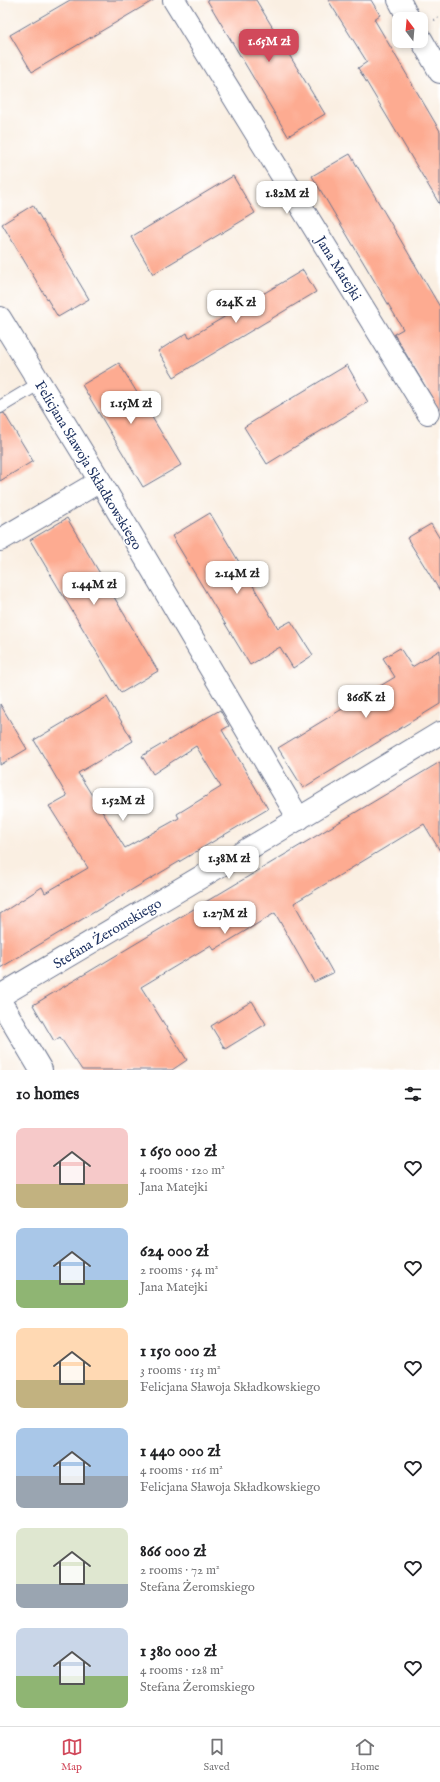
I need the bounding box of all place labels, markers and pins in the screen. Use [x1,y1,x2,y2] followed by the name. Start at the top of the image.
[228,29,310,63] pin: 1.65M zł
[246,181,328,215] pin: 1.82M zł
[199,290,273,324] pin: 624K zł
[90,391,172,425] pin: 1.15M zł
[196,561,278,595] pin: 2.14M zł
[53,572,135,606] pin: 1.44M zł
[329,685,403,719] pin: 866K zł
[82,788,164,822] pin: 1.52M zł
[188,846,270,880] pin: 1.38M zł
[184,901,266,935] pin: 1.27M zł

